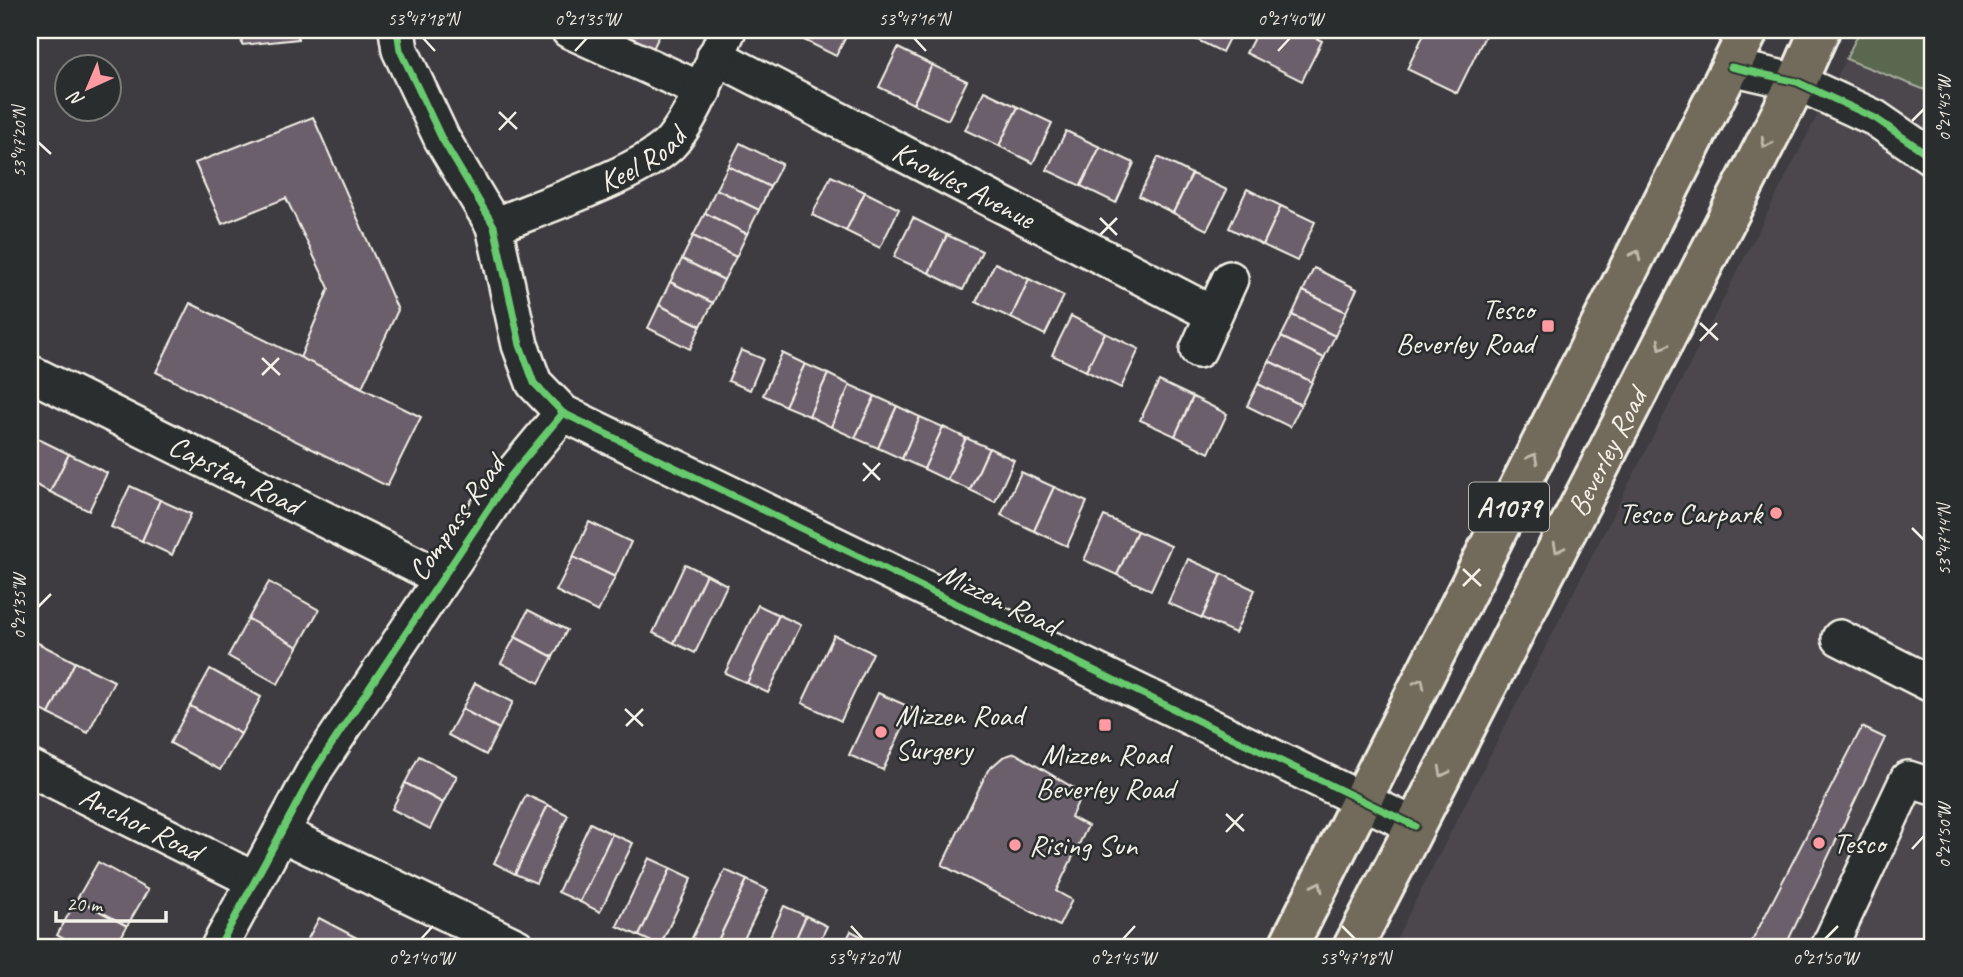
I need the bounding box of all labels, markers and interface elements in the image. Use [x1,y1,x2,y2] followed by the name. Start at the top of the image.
[388,8,462,30] text: 53°47'18"N
[555,8,622,30] text: 0°21'35"W
[879,8,953,30] text: 53°47'16"N
[1258,8,1325,30] text: 0°21'40"W
[52,52,122,122] north arrow
[1933,74,1955,141] text: 0°21'45"W
[62,85,89,112] text: N
[8,103,30,177] text: 53°47'20"N
[593,116,698,201] street label: Keel Road
[886,132,1043,238] street label: Knowles Avenue
[1761,136,1775,148] one-way arrow
[1627,250,1641,262] one-way arrow
[1396,290,1538,362] place label: Tesco Beverley Road
[1540,318,1556,334] marker: Tesco Beverley Road
[1657,338,1671,350] one-way arrow
[1558,378,1657,523] street label: Beverley Road
[163,426,311,526] street label: Capstan Road
[399,445,515,588] street label: Compass Road
[1525,453,1539,465] one-way arrow
[1469,482,1549,532] road number: A1079
[1619,494,1764,532] place label: Tesco Carpark
[1933,501,1955,575] text: 53°47'14"N
[1768,505,1784,521] marker: Tesco Carpark
[1553,540,1567,553] one-way arrow
[933,554,1069,646] street label: Mizzen Road
[8,572,30,639] text: 0°21'35"W
[1411,678,1425,690] one-way arrow
[895,696,1027,768] place label: Mizzen Road Surgery
[1097,717,1113,733] marker: Mizzen Road Beverley Road
[873,724,889,740] marker: Mizzen Road Surgery
[1036,735,1178,807] place label: Mizzen Road Beverley Road
[1438,765,1451,777] one-way arrow
[74,777,212,872] street label: Anchor Road
[1933,801,1955,868] text: 0°21'50"W
[1833,824,1889,862] place label: Tesco
[1029,826,1139,864] place label: Rising Sun
[1811,835,1827,851] marker: Tesco
[1007,837,1023,853] marker: Rising Sun
[56,879,166,923] scale bar
[1310,881,1324,893] one-way arrow
[66,891,104,917] text: 20 m
[389,947,456,969] text: 0°21'40"W
[828,947,902,969] text: 53°47'20"N
[1091,947,1158,969] text: 0°21'45"W
[1320,947,1394,969] text: 53°47'18"N
[1793,947,1860,969] text: 0°21'50"W

